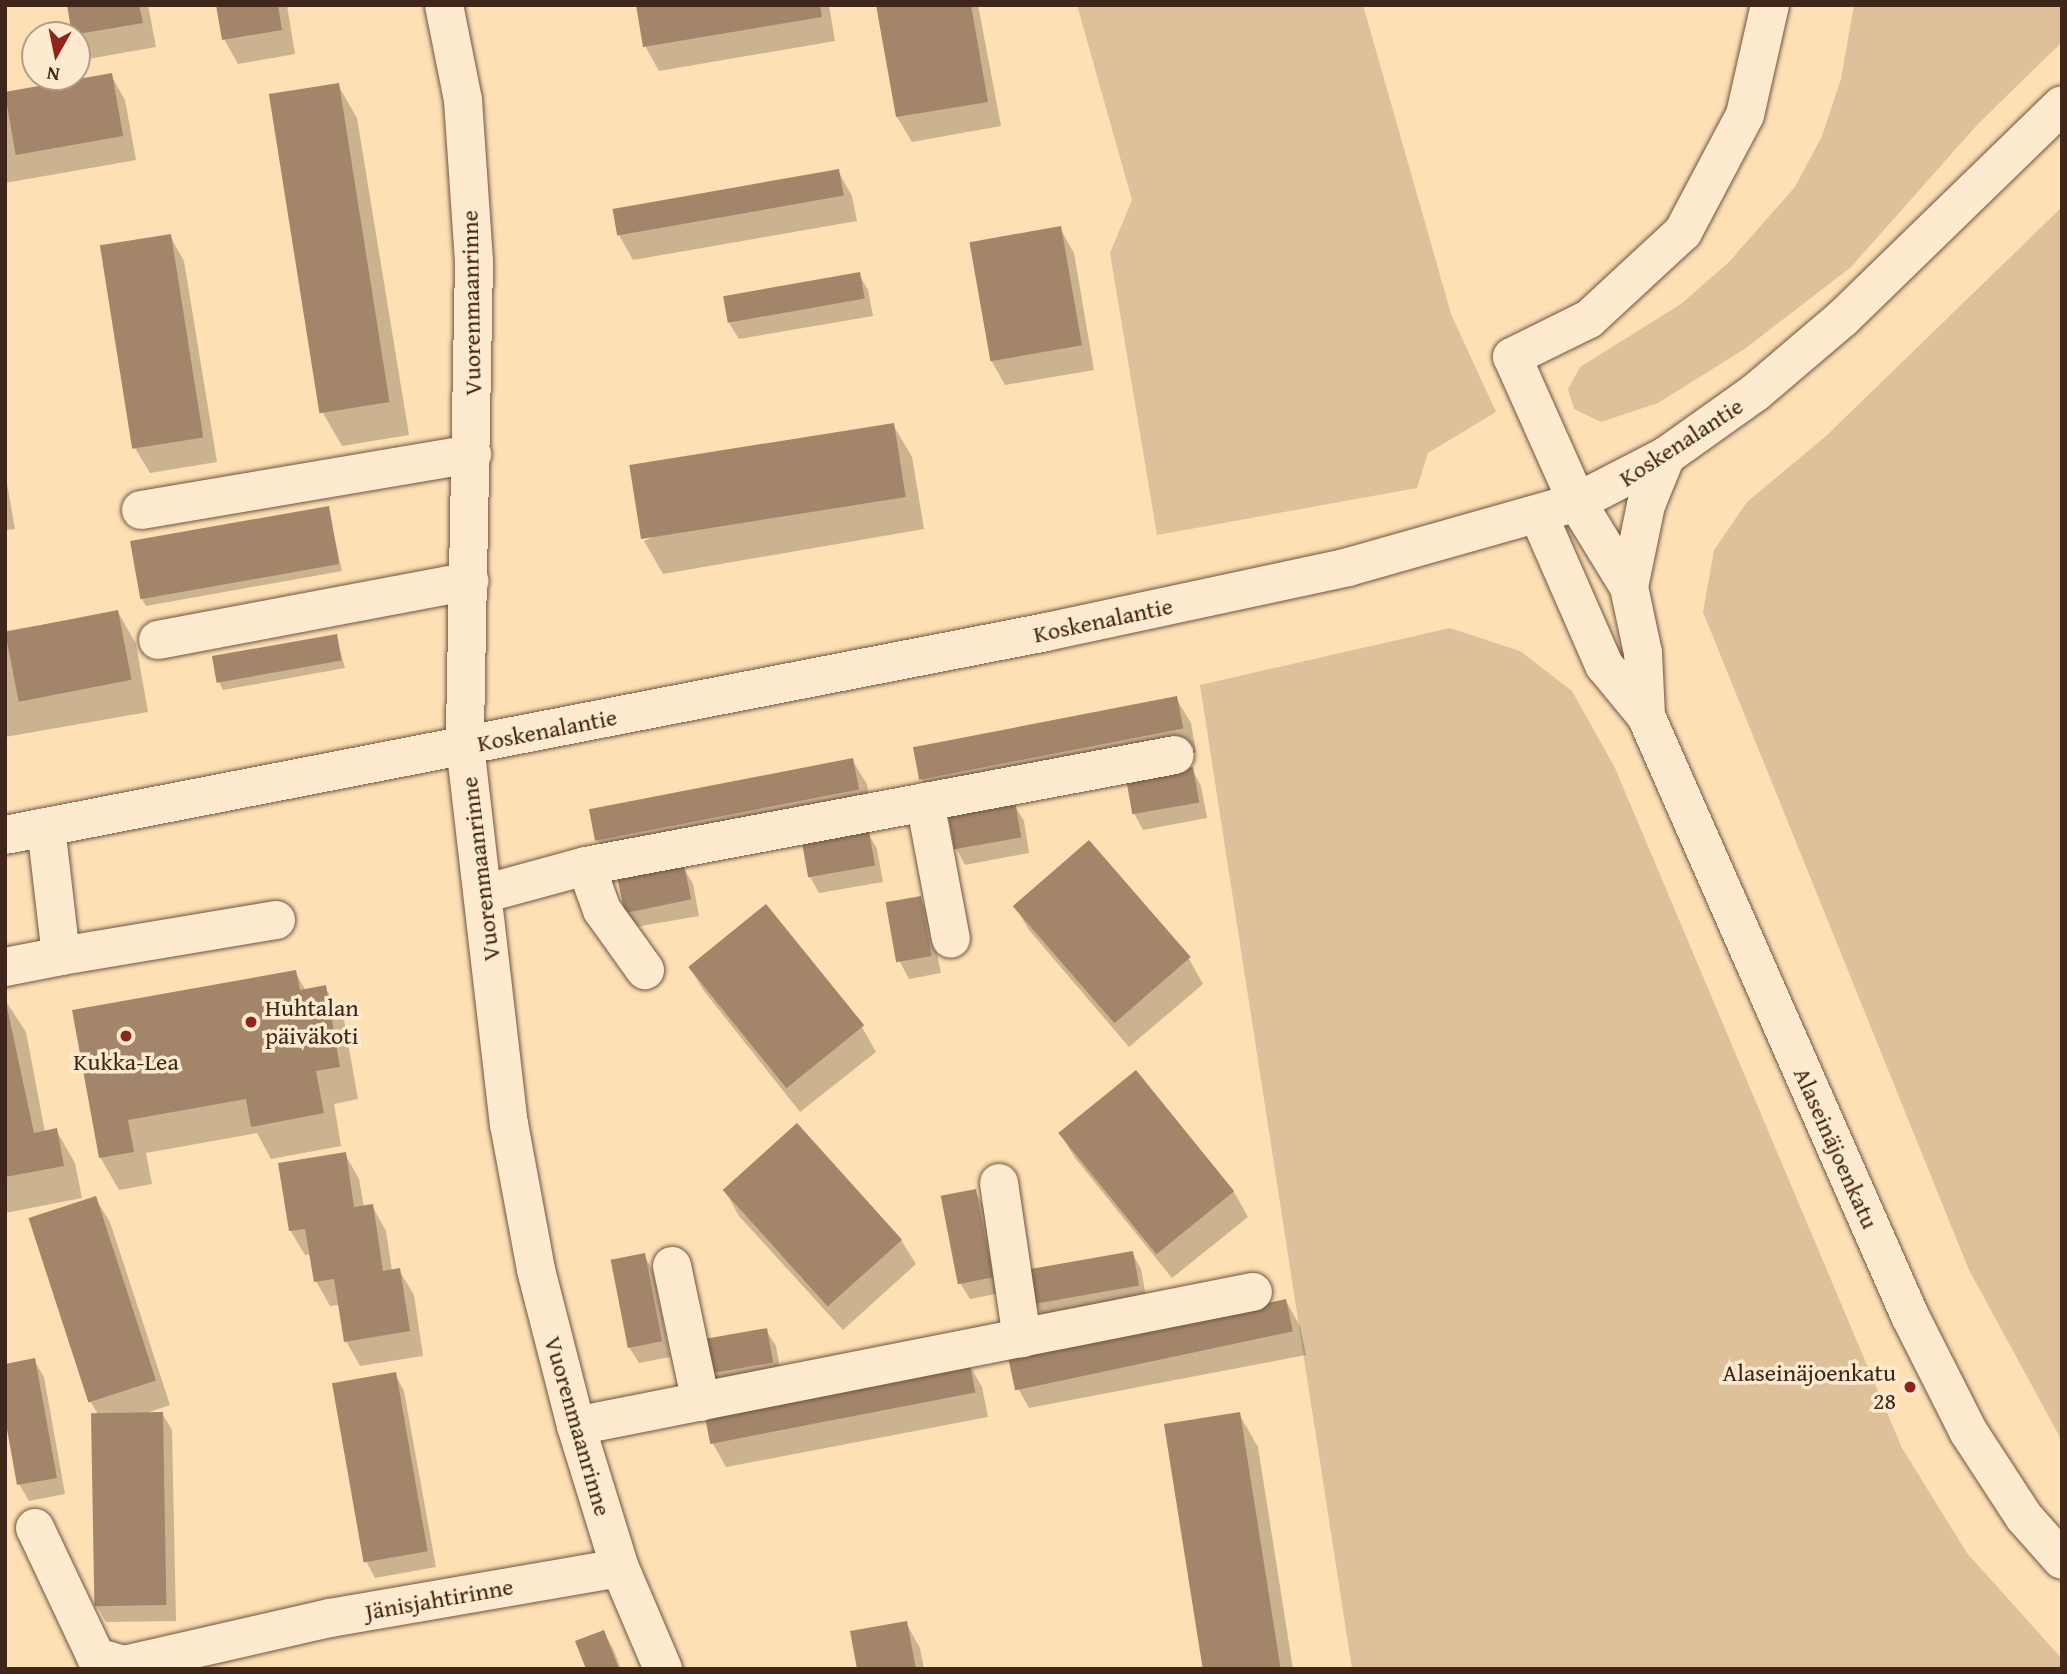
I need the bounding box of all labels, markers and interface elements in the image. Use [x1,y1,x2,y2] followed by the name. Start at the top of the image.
[21,21,91,91] north arrow
[45,60,61,90] text: N
[455,210,487,396] street label: Vuorenmaanrinne
[1614,391,1748,493] street label: Koskenalantie
[1031,591,1175,649] street label: Koskenalantie
[475,702,619,758] street label: Koskenalantie
[454,775,506,963] street label: Vuorenmaanrinne
[265,994,359,1050] place label: Huhtalan päiväkoti
[243,1014,259,1030] marker: Huhtalan päiväkoti
[118,1028,134,1044] marker: Kukka-Lea
[73,1048,179,1076] place label: Kukka-Lea
[1788,1063,1884,1233] street label: Alaseinäjoenkatu
[539,1333,617,1519] street label: Vuorenmaanrinne
[1723,1359,1896,1415] place label: Alaseinäjoenkatu 28
[1902,1379,1918,1395] marker: Alaseinäjoenkatu 28
[363,1572,515,1626] street label: Jänisjahtirinne

